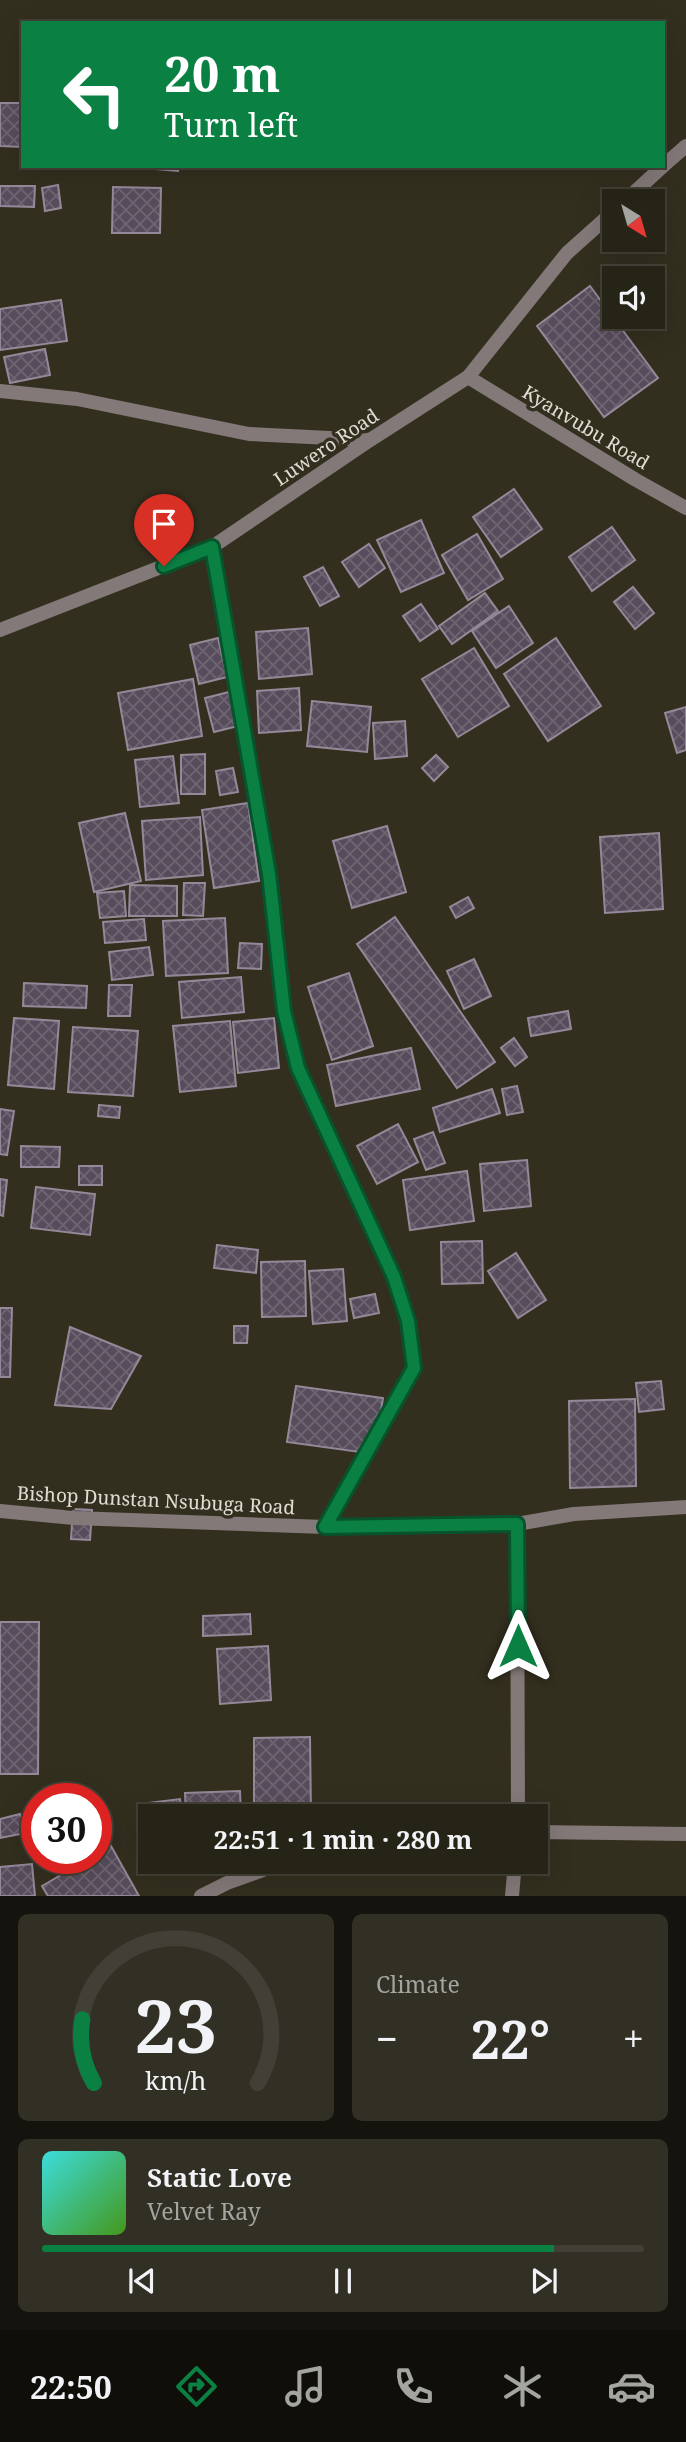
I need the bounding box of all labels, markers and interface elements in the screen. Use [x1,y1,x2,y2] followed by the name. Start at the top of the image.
[164,40,280,106] text: 20 m
[49,49,140,140] icon: left
[164,103,298,146] text: Turn left
[602,189,665,252] north arrow
[602,189,665,329] map controls
[602,266,665,329] button: sound
[518,379,655,475] street label: Kyanvubu Road
[269,402,384,492] street label: Luwero Road
[134,494,194,566] pin
[145,505,183,543] icon: arrive
[16,1480,296,1520] street label: Bishop Dunstan Nsubuga Road
[481,1609,555,1683] position arrow
[21,1783,112,1874] speed limit sign: 30
[213,1821,473,1857] text: 22:51 · 1 min · 280 m
[376,1968,460,2000] text: Climate
[135,1976,217,2075] text: 23
[471,2003,550,2074] text: 22°
[376,2012,398,2064] text: −
[623,2012,644,2064] text: +
[145,2063,207,2097] text: km/h
[147,2159,292,2195] text: Static Love
[147,2195,261,2227] text: Velvet Ray
[123,2262,161,2300] icon: previous
[324,2262,362,2300] icon: pause
[525,2262,563,2300] icon: next
[172,2362,221,2411] icon: directions
[281,2362,330,2411] icon: music
[389,2362,438,2411] icon: phone
[498,2362,547,2411] icon: climate
[607,2362,656,2411] icon: car
[30,2365,112,2408] text: 22:50

